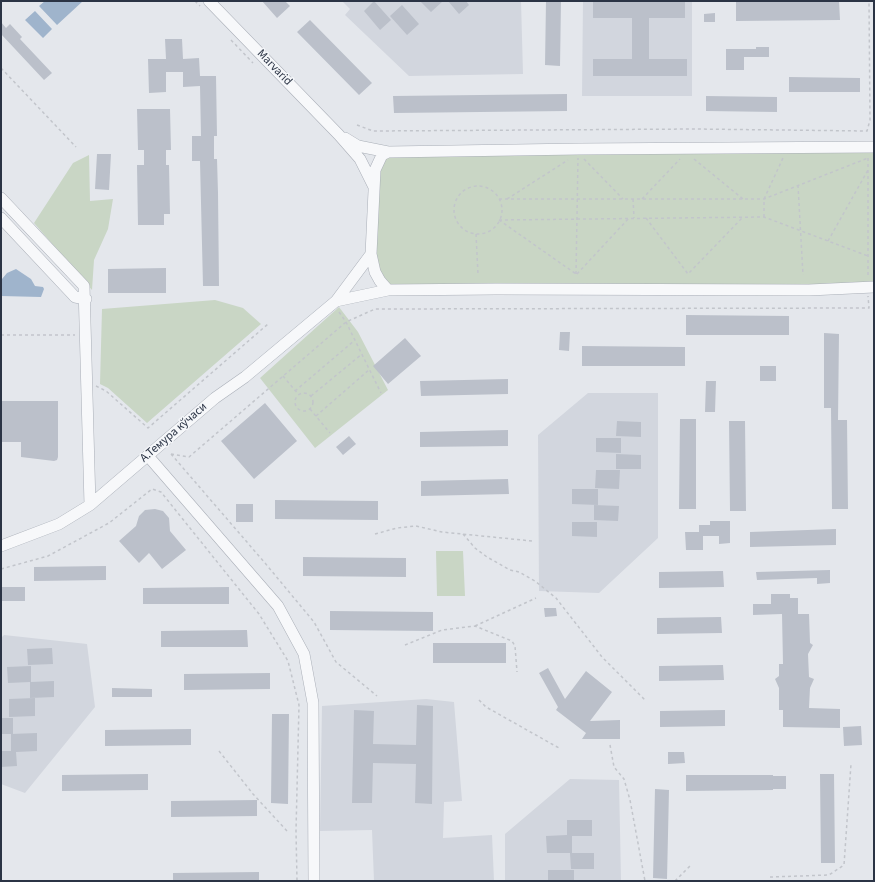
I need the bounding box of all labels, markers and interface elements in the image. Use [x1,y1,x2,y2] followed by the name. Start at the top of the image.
[253,47,295,89] street label: Marvarid
[138,400,210,466] street label: А.Темура кўчаси

